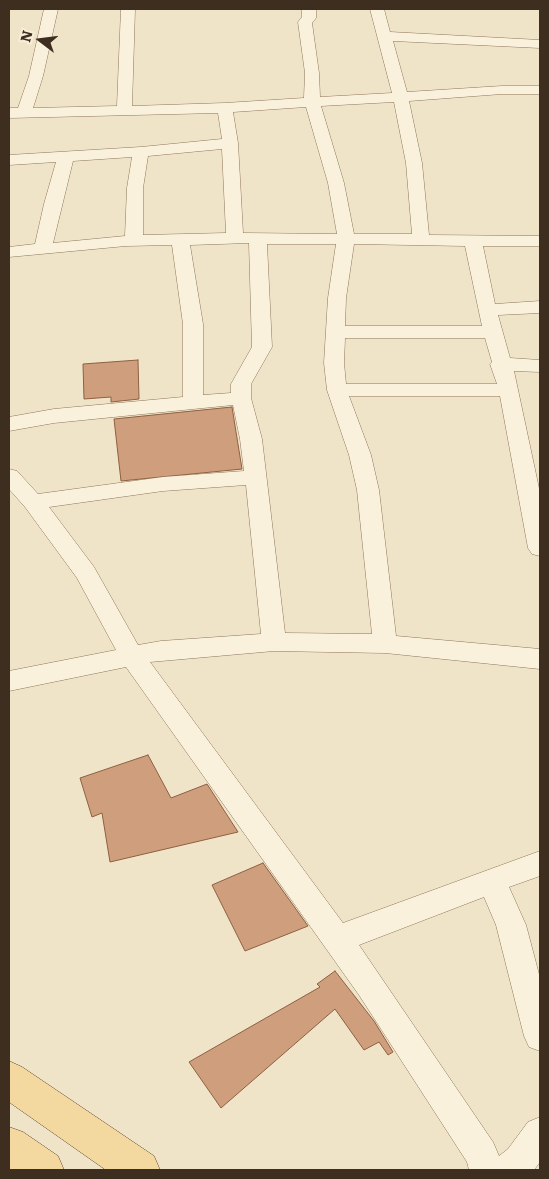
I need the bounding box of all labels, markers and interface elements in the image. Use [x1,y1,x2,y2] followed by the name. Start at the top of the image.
[15,15,65,65] north arrow
[14,28,37,44] text: N

